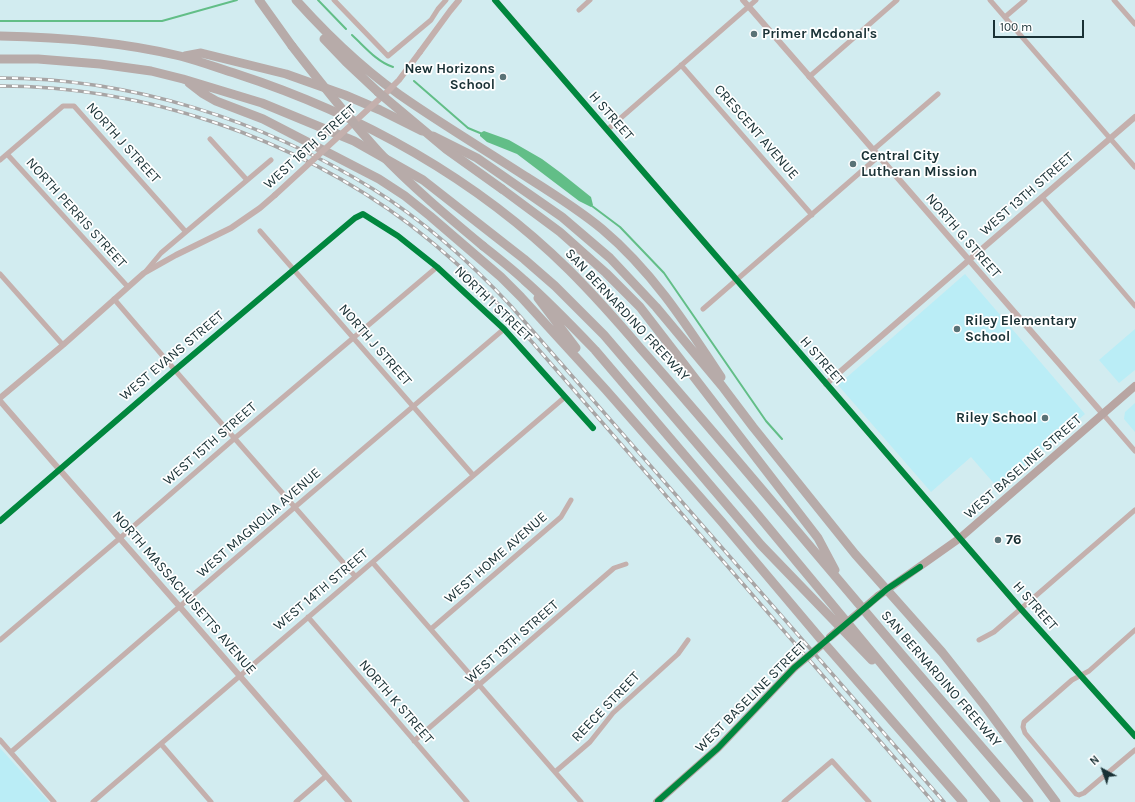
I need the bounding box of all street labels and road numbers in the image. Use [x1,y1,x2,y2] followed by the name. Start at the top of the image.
[710,81,802,183] street label: CRESCENT AVENUE
[585,88,637,144] street label: H STREET
[82,99,164,187] street label: NORTH J STREET
[260,101,360,193] street label: WEST 16TH STREET
[977,149,1077,239] street label: WEST 13TH STREET
[22,155,130,271] street label: NORTH PERRIS STREET
[922,190,1004,282] street label: NORTH G STREET
[561,245,693,385] street label: SAN BERNARDINO FREEWAY
[451,263,535,345] street label: NORTH I STREET
[335,301,415,389] street label: NORTH J STREET
[117,308,227,404] street label: WEST EVANS STREET
[796,333,848,389] street label: H STREET
[160,399,260,489] street label: WEST 15TH STREET
[961,411,1085,523] street label: WEST BASELINE STREET
[194,465,324,581] street label: WEST MAGNOLIA AVENUE
[108,508,260,678] street label: NORTH MASSACHUSETTS AVENUE
[441,509,551,607] street label: WEST HOME AVENUE
[270,546,372,634] street label: WEST 14TH STREET
[1009,578,1061,634] street label: H STREET
[462,597,562,687] street label: WEST 13TH STREET
[877,607,1005,751] street label: SAN BERNARDINO FREEWAY
[692,638,810,756] street label: WEST BASELINE STREET
[355,657,437,747] street label: NORTH K STREET
[568,668,644,746] street label: REECE STREET

